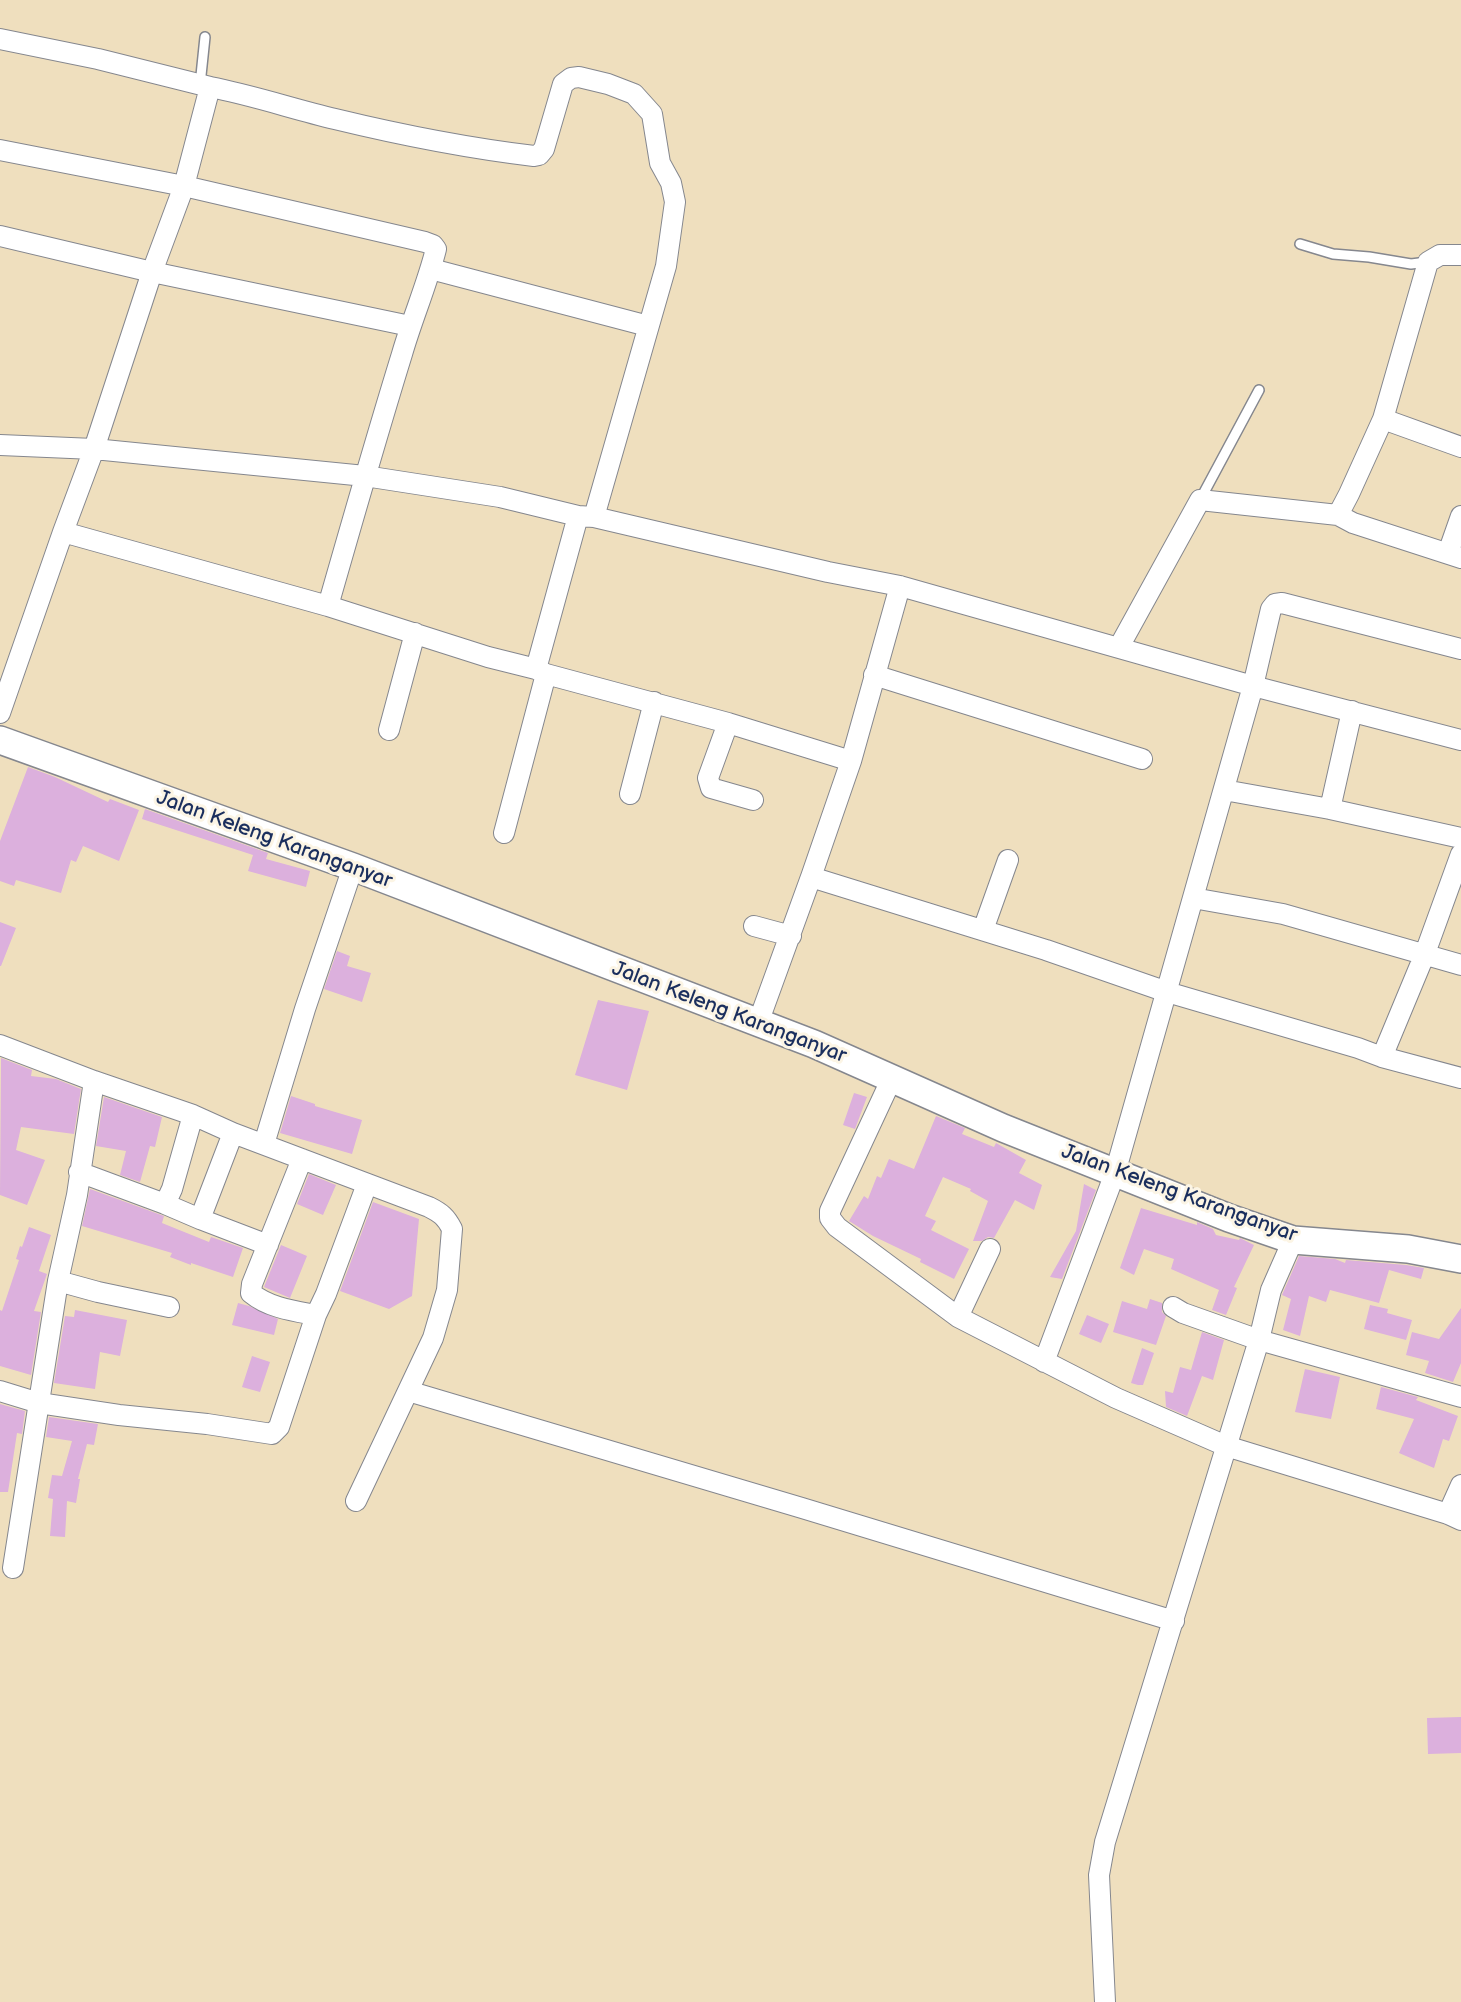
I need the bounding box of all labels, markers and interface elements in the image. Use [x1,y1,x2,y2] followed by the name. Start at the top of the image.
[153,786,395,894] street label: Jalan Keleng Karanganyar
[608,957,850,1069] street label: Jalan Keleng Karanganyar
[1058,1140,1300,1248] street label: Jalan Keleng Karanganyar

